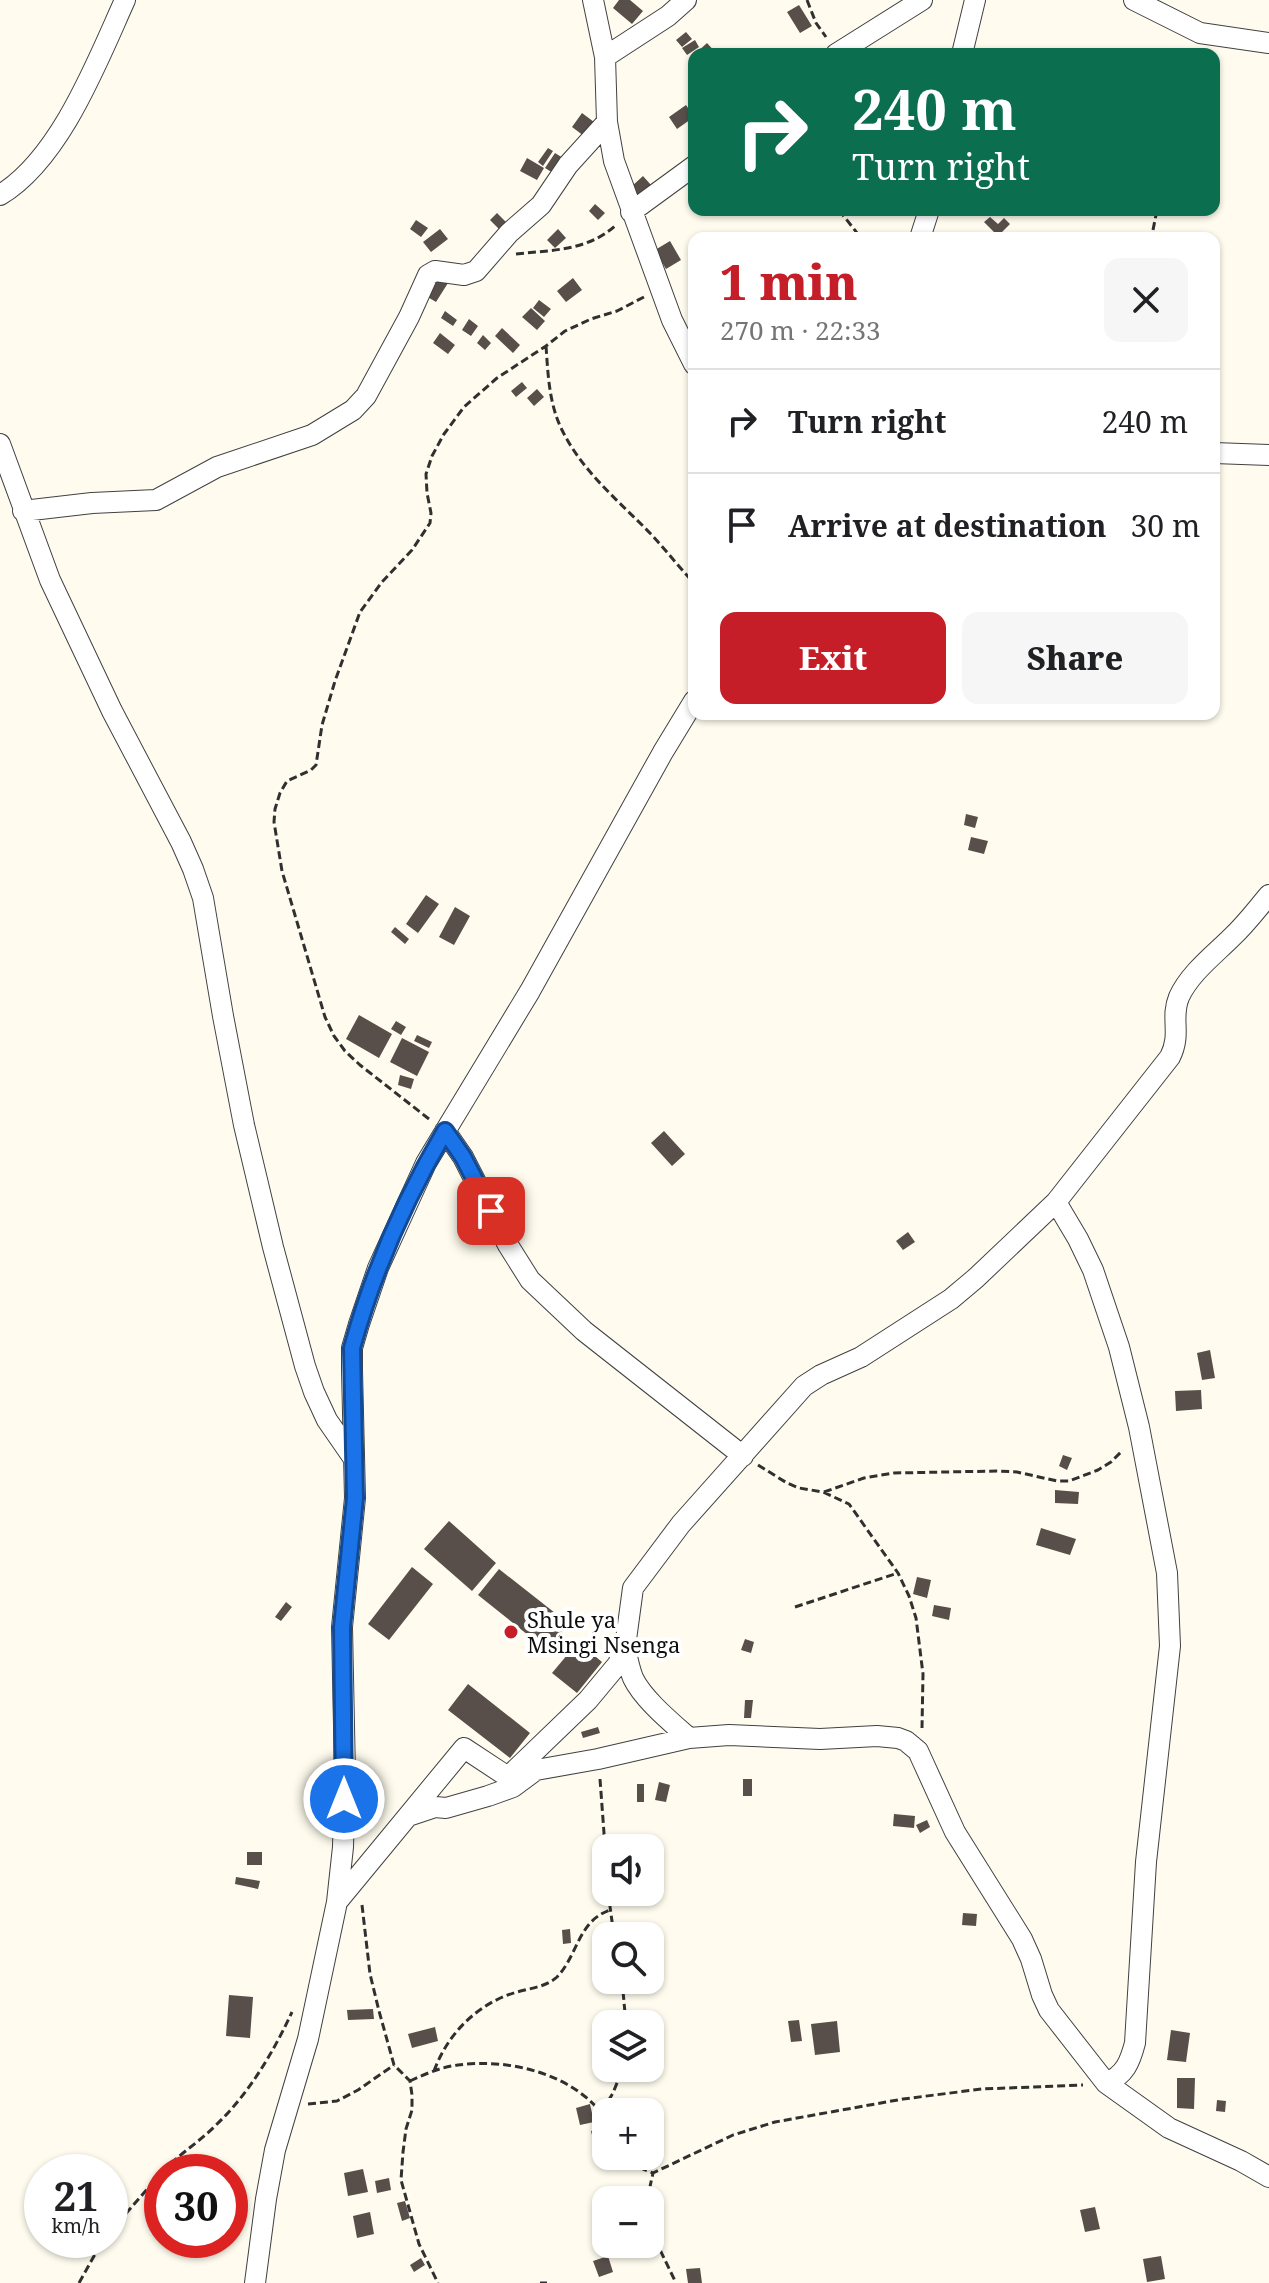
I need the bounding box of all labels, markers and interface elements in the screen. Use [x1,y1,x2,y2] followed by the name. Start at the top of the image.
[852,70,1017,146] text: 240 m
[720,80,824,184] icon: right
[852,142,1030,191] text: Turn right
[720,249,858,314] text: 1 min
[1104,258,1188,342] button: close
[720,312,881,348] text: 270 m · 22:33
[720,399,764,443] icon: right
[788,401,946,442] text: Turn right
[1102,401,1188,442] text: 240 m
[720,503,764,547] icon: arrive
[788,505,1107,546] text: Arrive at destination
[1131,505,1200,546] text: 30 m
[720,612,946,704] button: Exit
[962,612,1188,704] button: Share
[457,1177,525,1245] pin
[469,1189,513,1233] icon: arrive
[527,1604,680,1659] place label: Shule ya Msingi Nsenga
[502,1623,520,1641] marker: Shule ya Msingi Nsenga
[302,1757,386,1841] position arrow
[592,1834,664,2258] map controls
[592,1834,664,1906] button: sound
[592,1922,664,1994] button: search
[592,2010,664,2082] button: layers
[592,2098,664,2170] button: +
[144,2154,248,2258] speed limit sign: 30
[53,2168,99,2223] text: 21
[592,2186,664,2258] button: −
[51,2212,101,2239] text: km/h

